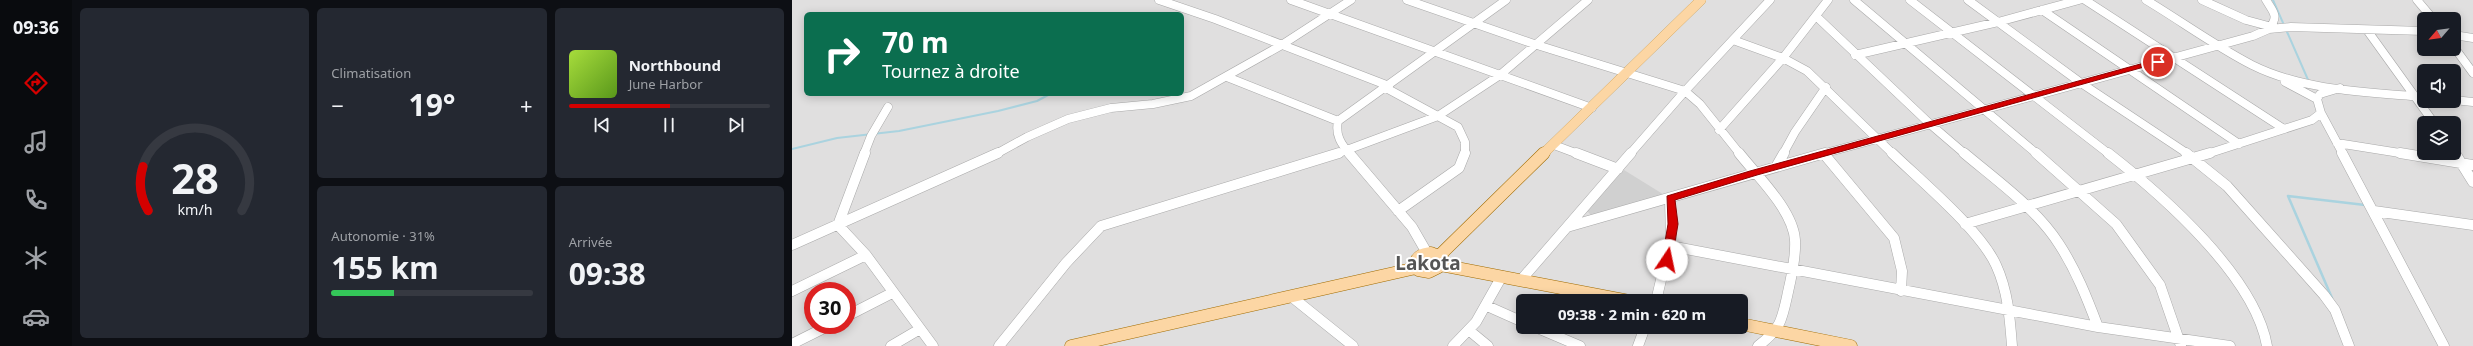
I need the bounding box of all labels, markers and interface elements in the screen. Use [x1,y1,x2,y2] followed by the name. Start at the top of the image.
[2417,12,2461,56] north arrow
[2417,12,2461,160] map controls
[13,15,59,39] text: 09:36
[882,23,949,61] text: 70 m
[816,28,868,80] icon: right
[2141,45,2175,79] pin
[2147,51,2169,73] icon: arrive
[629,55,721,75] text: Northbound
[882,59,1020,83] text: Tournez à droite
[331,64,411,82] text: Climatisation
[2417,64,2461,108] button: sound
[22,69,50,97] icon: directions
[629,75,703,93] text: June Harbor
[408,84,456,125] text: 19°
[331,90,344,120] text: −
[520,90,533,120] text: +
[591,114,613,136] icon: previous
[658,114,680,136] icon: pause
[725,114,747,136] icon: next
[2417,116,2461,160] button: layers
[22,128,50,156] icon: music
[171,150,218,206] text: 28
[22,186,50,214] icon: phone
[177,200,212,219] text: km/h
[331,227,435,245] text: Autonomie · 31%
[569,233,612,251] text: Arrivée
[1646,239,1688,281] position arrow
[22,244,50,272] icon: climate
[331,247,438,288] text: 155 km
[1395,250,1461,276] district label: Lakota
[569,253,646,294] text: 09:38
[804,282,856,334] speed limit sign: 30
[22,303,50,331] icon: car
[1558,304,1706,324] text: 09:38 · 2 min · 620 m

